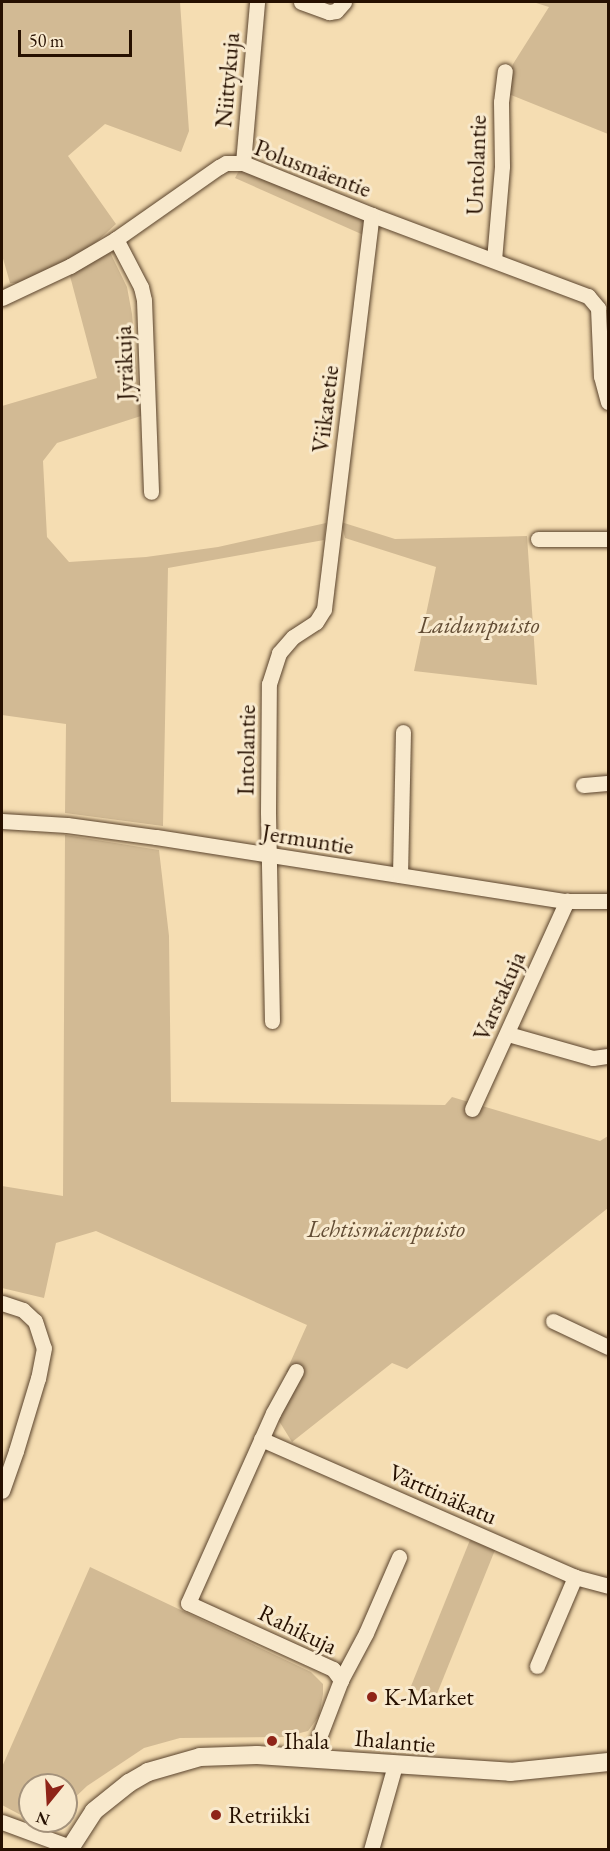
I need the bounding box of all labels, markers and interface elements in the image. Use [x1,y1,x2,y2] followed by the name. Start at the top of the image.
[21,18,135,56] scale bar
[29,29,64,52] text: 50 m
[209,31,245,129] street label: Niittykuja
[460,114,492,216] street label: Untolantie
[251,133,375,203] street label: Polusmäentie
[108,325,140,401] street label: Jyräkuja
[305,364,345,454] street label: Viikatetie
[418,611,540,639] park label: Laidunpuisto
[231,704,261,796] street label: Intolantie
[260,818,356,860] street label: Jermuntie
[467,947,531,1045] street label: Varstakuja
[307,1215,465,1243] park label: Lehtismäenpuisto
[384,1457,502,1531] street label: Värttinäkatu
[254,1598,342,1660] street label: Rahikuja
[384,1683,474,1711] place label: K-Market
[365,1690,379,1704] marker: K-Market
[353,1723,437,1759] street label: Ihalantie
[284,1727,329,1755] place label: Ihala
[265,1734,279,1748] marker: Ihala
[18,1773,78,1833] north arrow
[228,1801,310,1829] place label: Retriikki
[34,1807,52,1831] text: N
[209,1808,223,1822] marker: Retriikki

